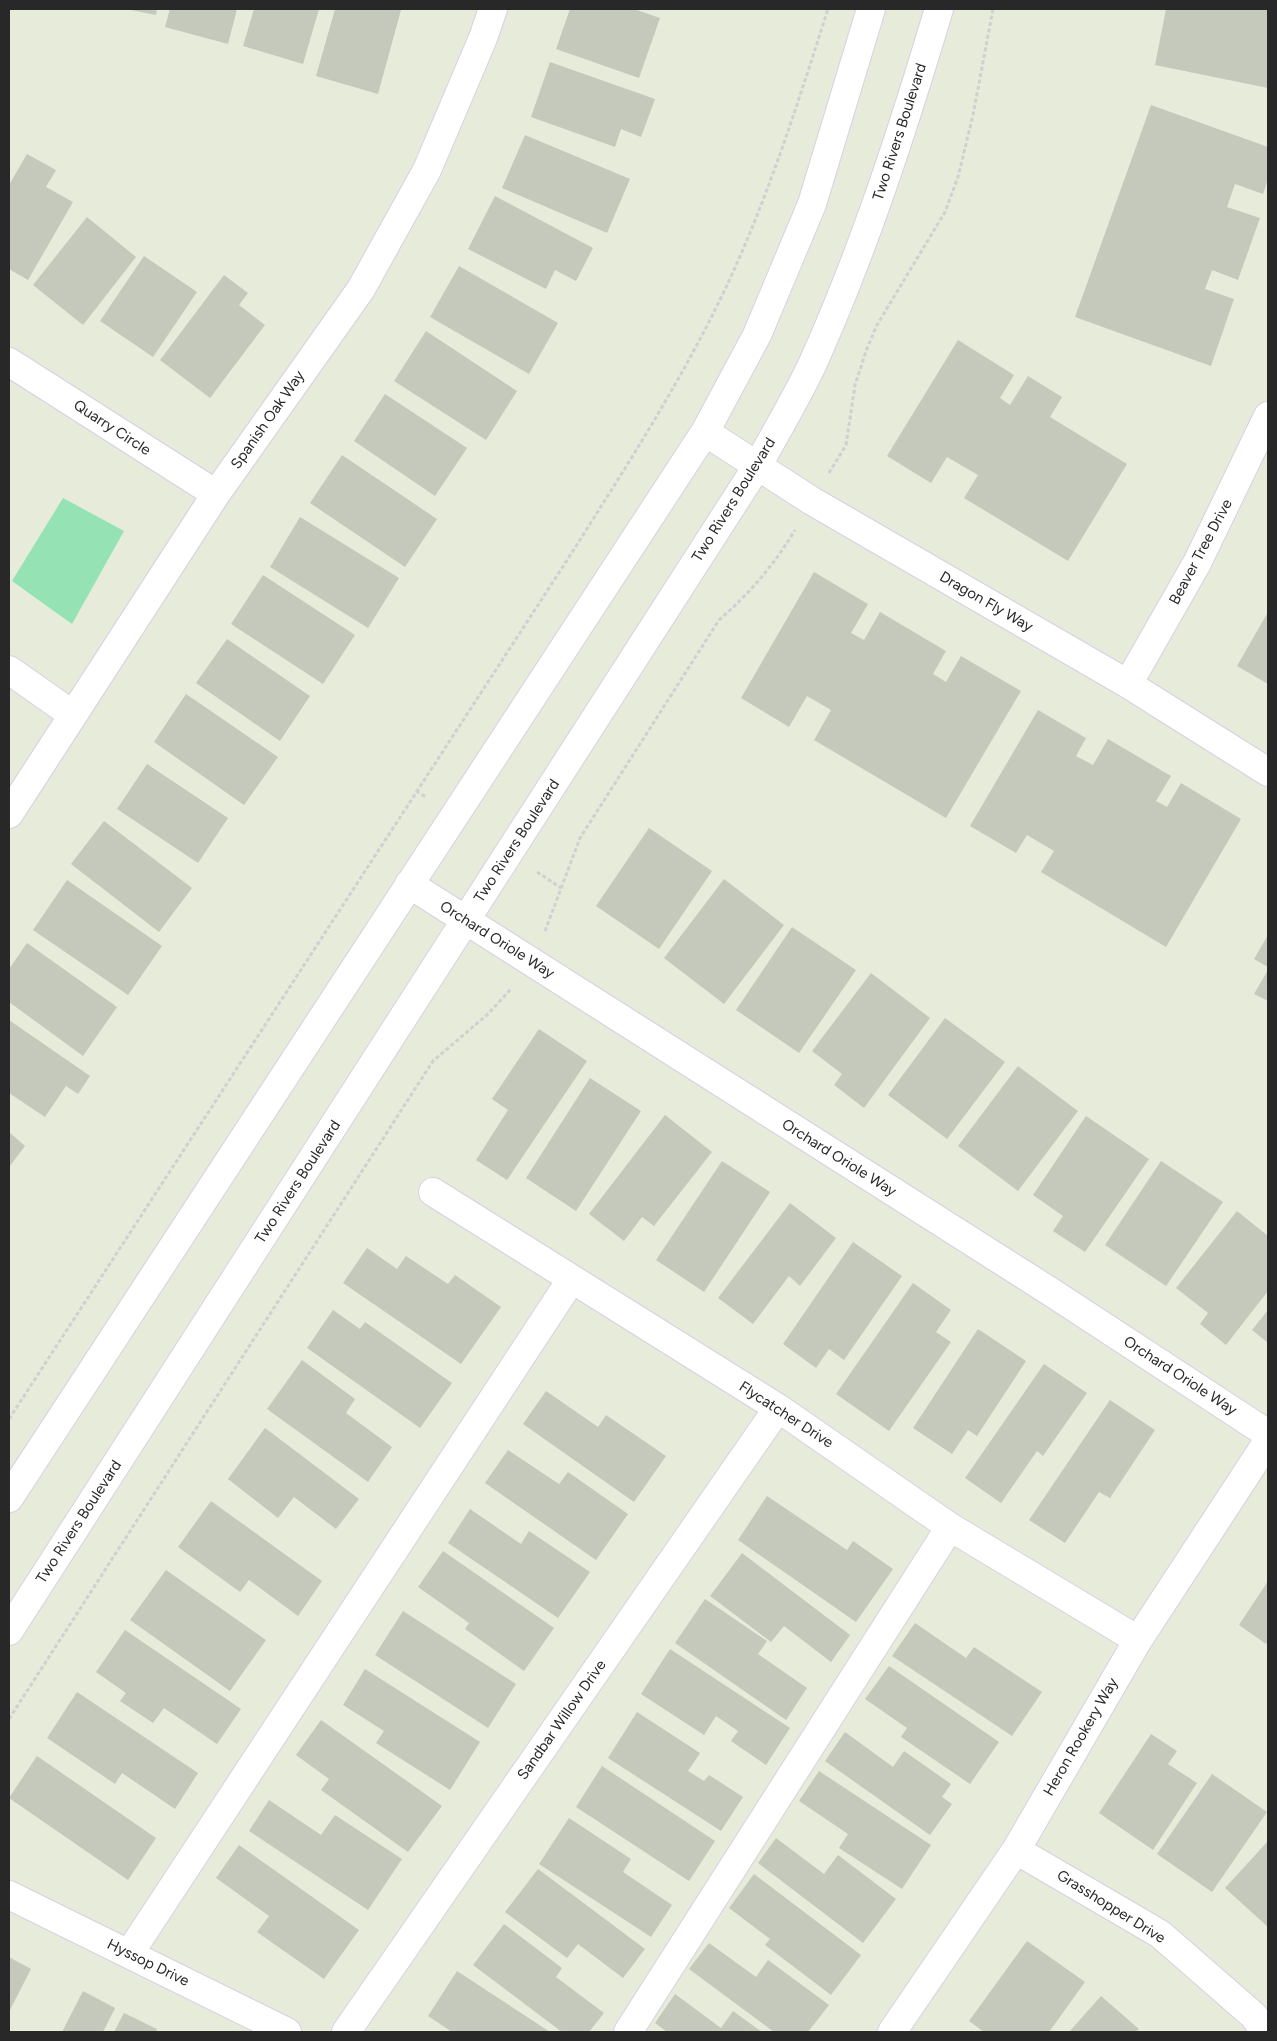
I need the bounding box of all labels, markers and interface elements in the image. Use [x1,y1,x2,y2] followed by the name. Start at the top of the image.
[869,61,931,203] street label: Two Rivers Boulevard
[227,367,309,473] street label: Spanish Oak Way
[70,396,154,460] street label: Quarry Circle
[688,435,780,565] street label: Two Rivers Boulevard
[1166,496,1236,608] street label: Beaver Tree Drive
[936,568,1036,636] street label: Dragon Fly Way
[470,776,564,906] street label: Two Rivers Boulevard
[436,897,558,983] street label: Orchard Oriole Way
[778,1115,900,1201] street label: Orchard Oriole Way
[251,1117,345,1247] street label: Two Rivers Boulevard
[1120,1333,1240,1419] street label: Orchard Oriole Way
[736,1378,836,1452] street label: Flycatcher Drive
[32,1457,126,1587] street label: Two Rivers Boulevard
[514,1657,610,1783] street label: Sandbar Willow Drive
[1040,1675,1122,1799] street label: Heron Rookery Way
[1053,1866,1169,1948] street label: Grasshopper Drive
[104,1935,192,1991] street label: Hyssop Drive

